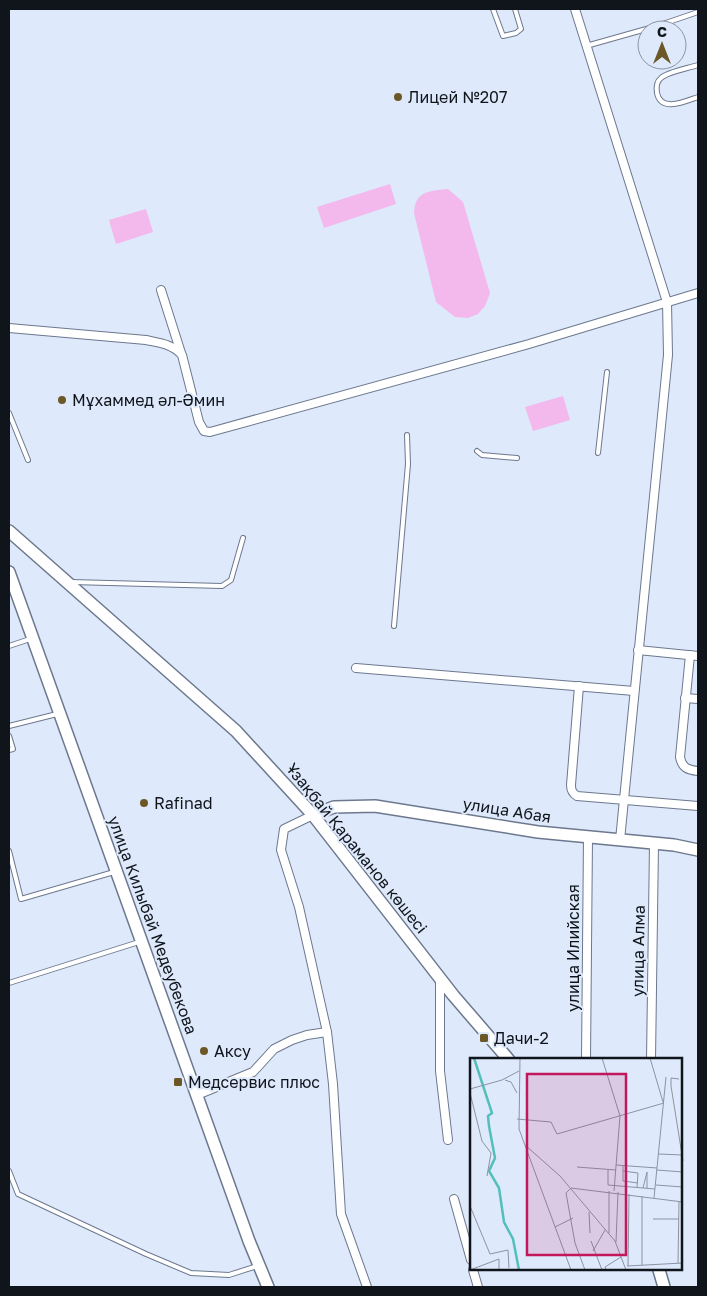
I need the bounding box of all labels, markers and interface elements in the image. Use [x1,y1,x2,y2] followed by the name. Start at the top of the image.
[637,20,687,70] north arrow
[657,23,667,40] text: С
[408,87,507,107] place label: Лицей №207
[392,91,404,103] marker: Лицей №207
[72,390,225,410] place label: Мұхаммед әл-Әмин
[56,394,68,406] marker: Мұхаммед әл-Әмин
[282,759,432,937] street label: Ұзақбай Қараманов көшесі
[154,793,213,813] place label: Rafinad
[461,793,553,827] street label: улица Абая
[138,797,150,809] marker: Rafinad
[104,813,202,1037] street label: улица Килыбай Медеубекова
[563,884,583,1012] street label: улица Илийская
[627,905,649,997] street label: улица Алма
[494,1028,549,1048] place label: Дачи-2
[478,1032,490,1044] marker: Дачи-2
[214,1041,251,1061] place label: Аксу
[198,1045,210,1057] marker: Аксу
[470,1058,682,1271] inset map
[188,1072,320,1092] place label: Медсервис плюс
[172,1076,184,1088] marker: Медсервис плюс

